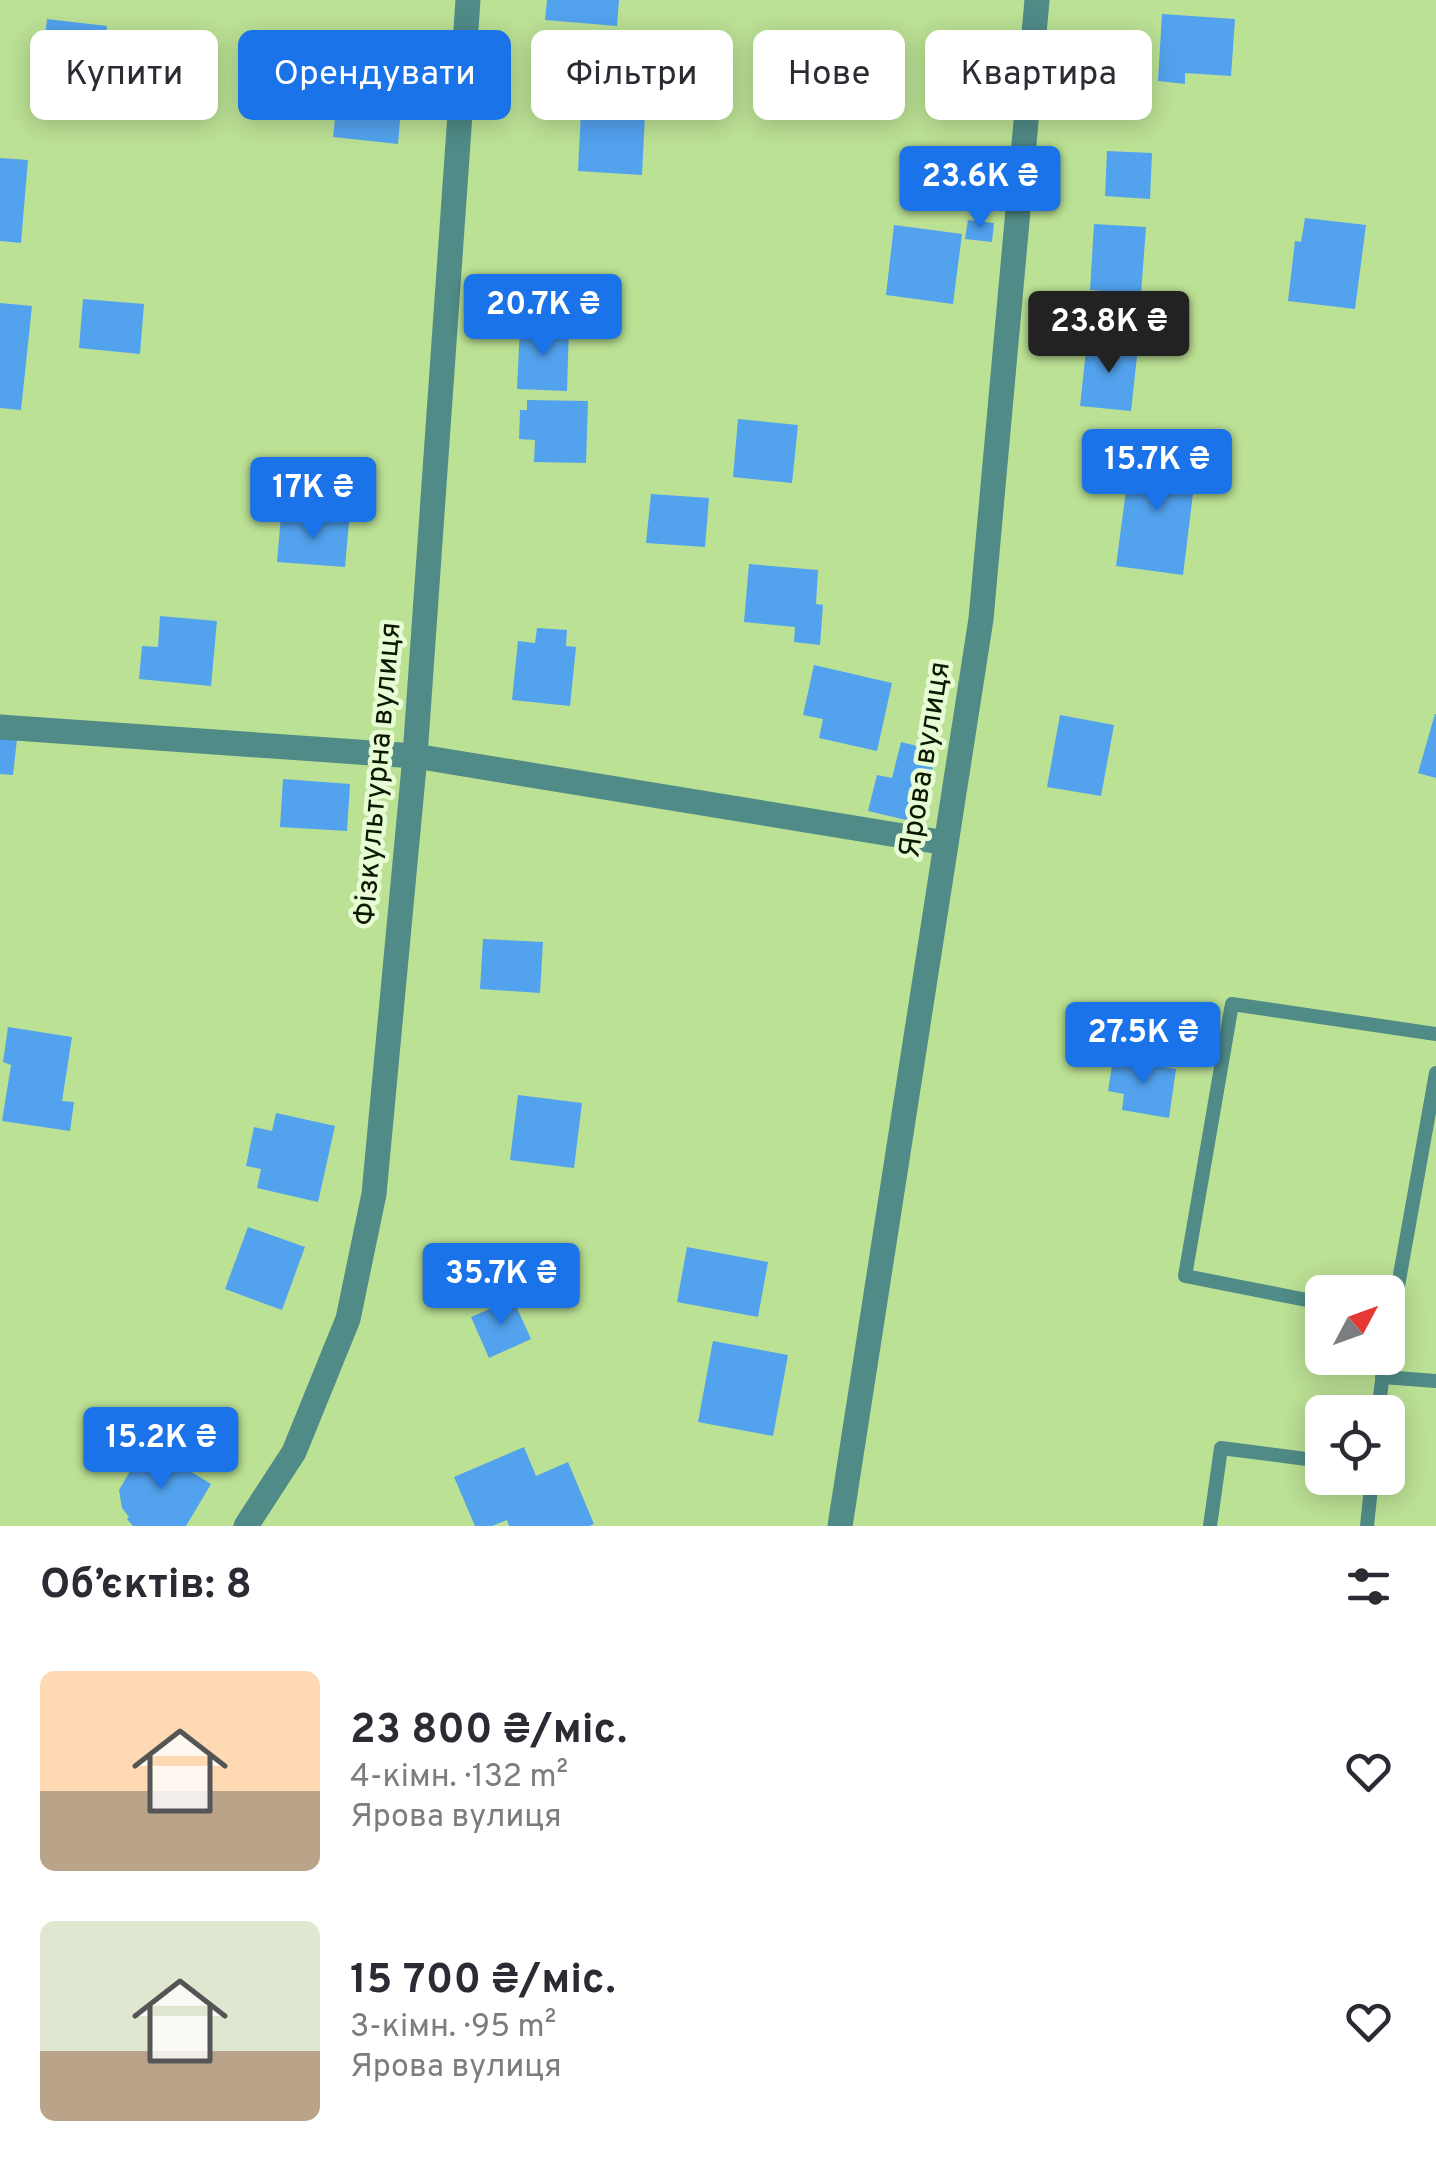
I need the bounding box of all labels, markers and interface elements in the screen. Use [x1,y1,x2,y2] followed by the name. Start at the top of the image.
[30,30,218,120] chip: Купити
[238,30,511,120] chip: Орендувати
[531,30,733,120] chip: Фільтри
[753,30,905,120] chip: Нове
[925,30,1152,120] chip: Квартира
[888,146,1072,231] pin: 23.6K ₴
[921,158,1039,198] text: 23.6K ₴
[451,274,635,359] pin: 20.7K ₴
[486,286,600,326] text: 20.7K ₴
[1017,291,1201,376] pin: 23.8K ₴
[1050,303,1168,343] text: 23.8K ₴
[1065,429,1249,514] pin: 15.7K ₴
[1104,441,1210,481] text: 15.7K ₴
[243,457,383,542] pin: 17K ₴
[272,469,354,509] text: 17K ₴
[347,621,411,927] street label: Фізкультурна вулиця
[892,659,960,861] street label: Ярова вулиця
[1051,1002,1235,1087] pin: 27.5K ₴
[1087,1014,1199,1054] text: 27.5K ₴
[409,1243,593,1328] pin: 35.7K ₴
[445,1255,557,1295] text: 35.7K ₴
[1305,1275,1405,1375] north arrow
[1305,1275,1405,1495] map controls
[1305,1395,1405,1495] button: locate
[69,1407,253,1492] pin: 15.2K ₴
[105,1419,217,1459] text: 15.2K ₴
[1341,1559,1396,1614] icon: filters
[40,1560,252,1613] text: Об’єктів: 8
[350,1705,627,1758] text: 23 800 ₴/міс.
[120,1711,240,1831] icon: home
[1341,1744,1396,1799] icon: heart
[350,1758,568,1798] text: 4-кімн. · 132 m²
[350,1798,562,1838] text: Ярова вулиця
[350,1955,616,2008] text: 15 700 ₴/міс.
[120,1961,240,2081] icon: home
[1341,1994,1396,2049] icon: heart
[350,2008,556,2048] text: 3-кімн. · 95 m²
[350,2048,562,2088] text: Ярова вулиця

